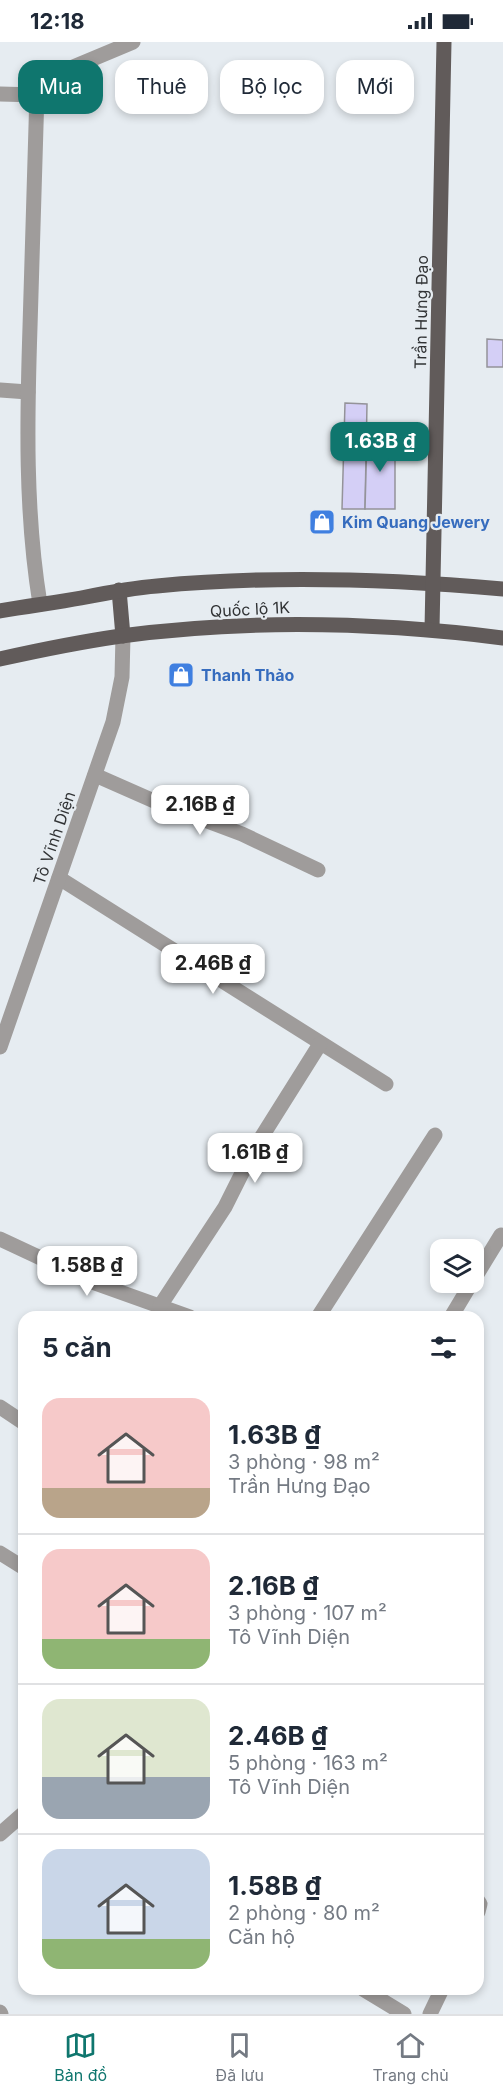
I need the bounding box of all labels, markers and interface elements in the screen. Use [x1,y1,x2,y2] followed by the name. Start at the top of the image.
[30,8,85,34] text: 12:18
[18,60,103,114] chip: Mua
[115,60,208,114] chip: Thuê
[220,60,324,114] chip: Bộ lọc
[336,60,414,114] chip: Mới
[410,255,432,369] street label: Trần Hưng Đạo
[325,422,435,473] pin: 1.63B ₫
[344,429,416,453] text: 1.63B ₫
[307,507,337,537] shop icon: Kim Quang Jewery
[342,512,490,532] place label: Kim Quang Jewery
[209,597,291,621] street label: Quốc lộ 1K
[166,660,196,690] shop icon: Thanh Thảo
[201,665,295,685] place label: Thanh Thảo
[145,785,255,836] pin: 2.16B ₫
[29,789,79,887] street label: Tô Vĩnh Diện
[165,792,235,816] text: 2.16B ₫
[158,944,268,995] pin: 2.46B ₫
[175,951,251,975] text: 2.46B ₫
[200,1133,310,1184] pin: 1.61B ₫
[222,1140,288,1164] text: 1.61B ₫
[430,1239,484,1293] map controls
[430,1239,484,1293] button: layers
[32,1246,142,1297] pin: 1.58B ₫
[51,1253,123,1277] text: 1.58B ₫
[427,1331,460,1364] icon: filters
[42,1332,112,1363] text: 5 căn
[228,1419,321,1450] text: 1.63B ₫
[90,1422,162,1494] icon: home
[228,1450,380,1474] text: 3 phòng · 98 m²
[228,1474,371,1498] text: Trần Hưng Đạo
[228,1570,319,1601] text: 2.16B ₫
[90,1573,162,1645] icon: home
[228,1601,387,1625] text: 3 phòng · 107 m²
[228,1625,350,1649] text: Tô Vĩnh Diện
[228,1720,327,1751] text: 2.46B ₫
[90,1723,162,1795] icon: home
[228,1751,388,1775] text: 5 phòng · 163 m²
[228,1775,350,1799] text: Tô Vĩnh Diện
[228,1870,321,1901] text: 1.58B ₫
[90,1873,162,1945] icon: home
[228,1901,380,1925] text: 2 phòng · 80 m²
[228,1925,295,1949] text: Căn hộ
[54,2029,107,2085] tab: Bản đồ
[216,2029,264,2085] tab: Đã lưu
[372,2029,449,2085] tab: Trang chủ

